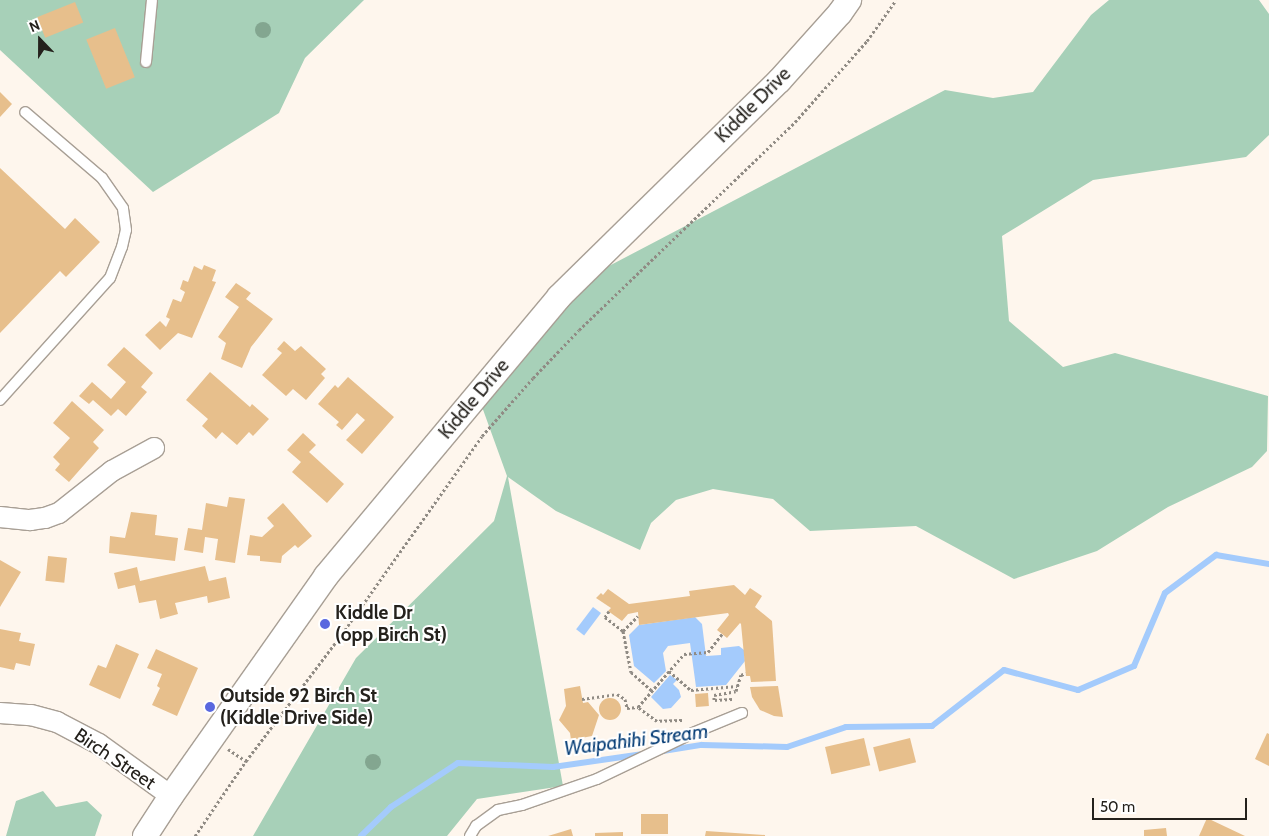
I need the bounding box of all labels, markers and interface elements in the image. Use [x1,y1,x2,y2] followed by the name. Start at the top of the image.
[15,15,65,65] north arrow
[26,16,42,36] text: N
[711,63,795,147] street label: Kiddle Drive
[434,354,514,444] street label: Kiddle Drive
[335,602,447,646] place label: Kiddle Dr (opp Birch St)
[319,618,331,630] marker: Kiddle Dr (opp Birch St)
[220,685,377,729] place label: Outside 92 Birch St (Kiddle Drive Side)
[204,701,216,713] marker: Outside 92 Birch St (Kiddle Drive Side)
[563,719,709,761] water label: Waipahihi Stream
[70,724,160,794] street label: Birch Street
[1094,788,1249,820] scale bar
[1100,798,1135,816] text: 50 m

